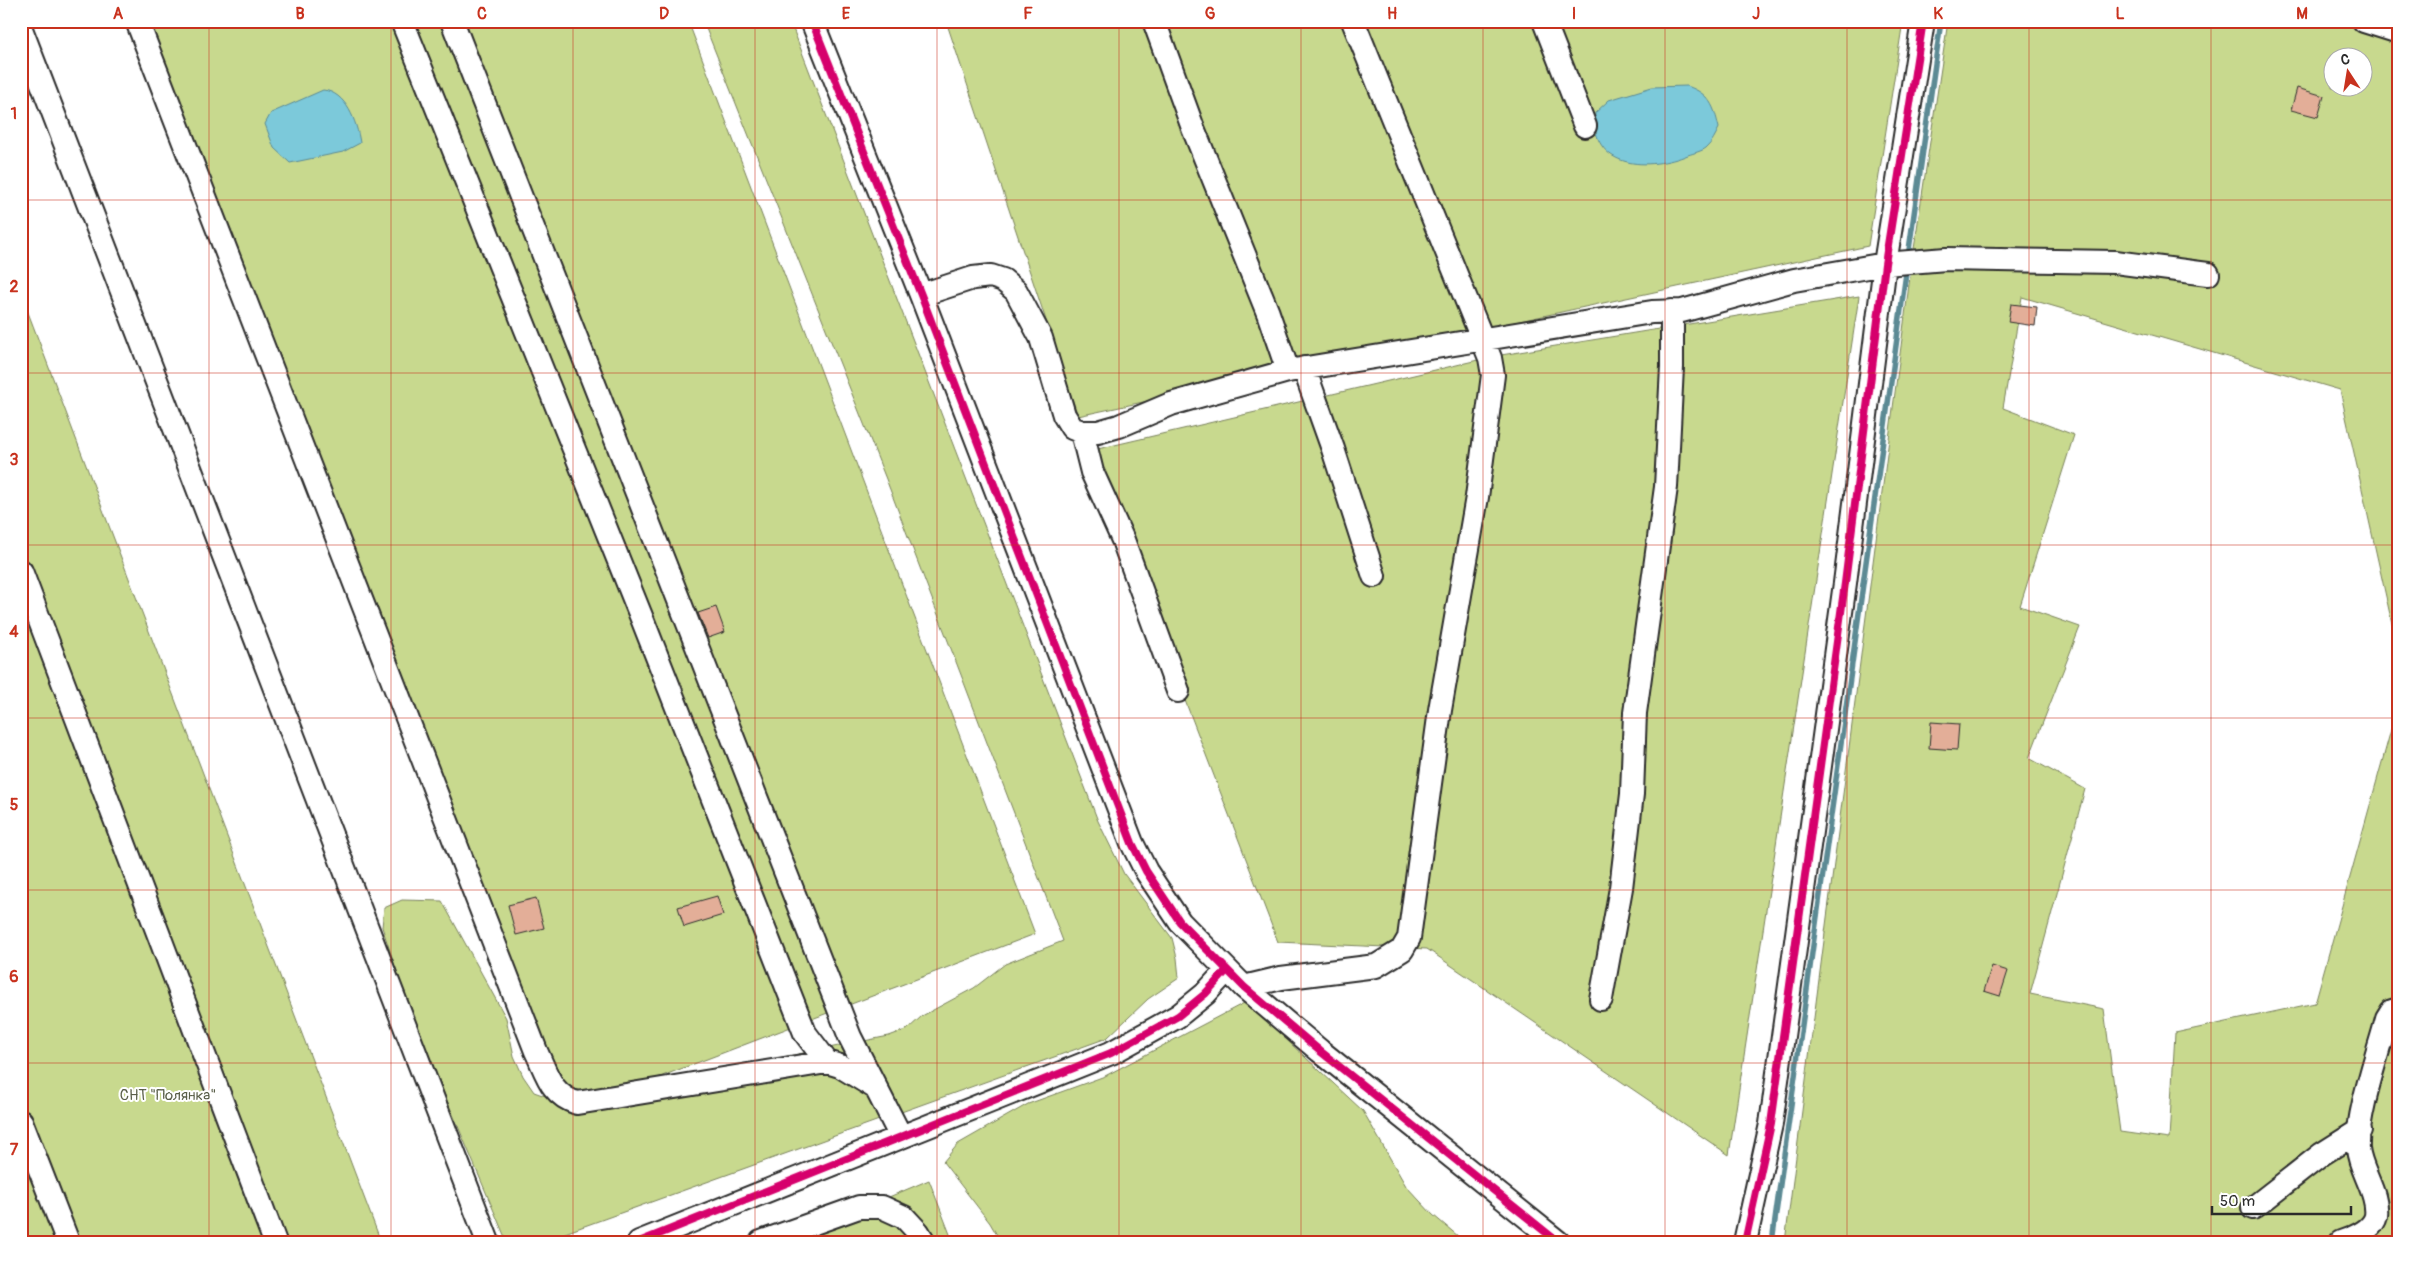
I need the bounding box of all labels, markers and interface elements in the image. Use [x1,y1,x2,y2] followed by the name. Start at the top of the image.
[113,4,124,24] text: A
[295,4,305,24] text: B
[477,4,487,24] text: C
[659,4,669,24] text: D
[842,4,851,24] text: E
[1023,4,1033,24] text: F
[1205,4,1216,24] text: G
[1387,4,1397,24] text: H
[1572,4,1576,24] text: I
[1752,4,1760,24] text: J
[1933,4,1943,24] text: K
[2115,4,2125,24] text: L
[2296,4,2308,24] text: M
[2322,48,2372,98] north arrow
[2339,50,2352,69] text: С
[11,104,17,124] text: 1
[10,277,19,297] text: 2
[10,450,19,470] text: 3
[9,622,19,642] text: 4
[10,795,19,815] text: 5
[9,967,19,987] text: 6
[120,1086,216,1105] park label: СНТ "Полянка"
[10,1140,19,1160] text: 7
[2212,1183,2351,1215] scale bar
[2220,1192,2255,1211] text: 50 m

